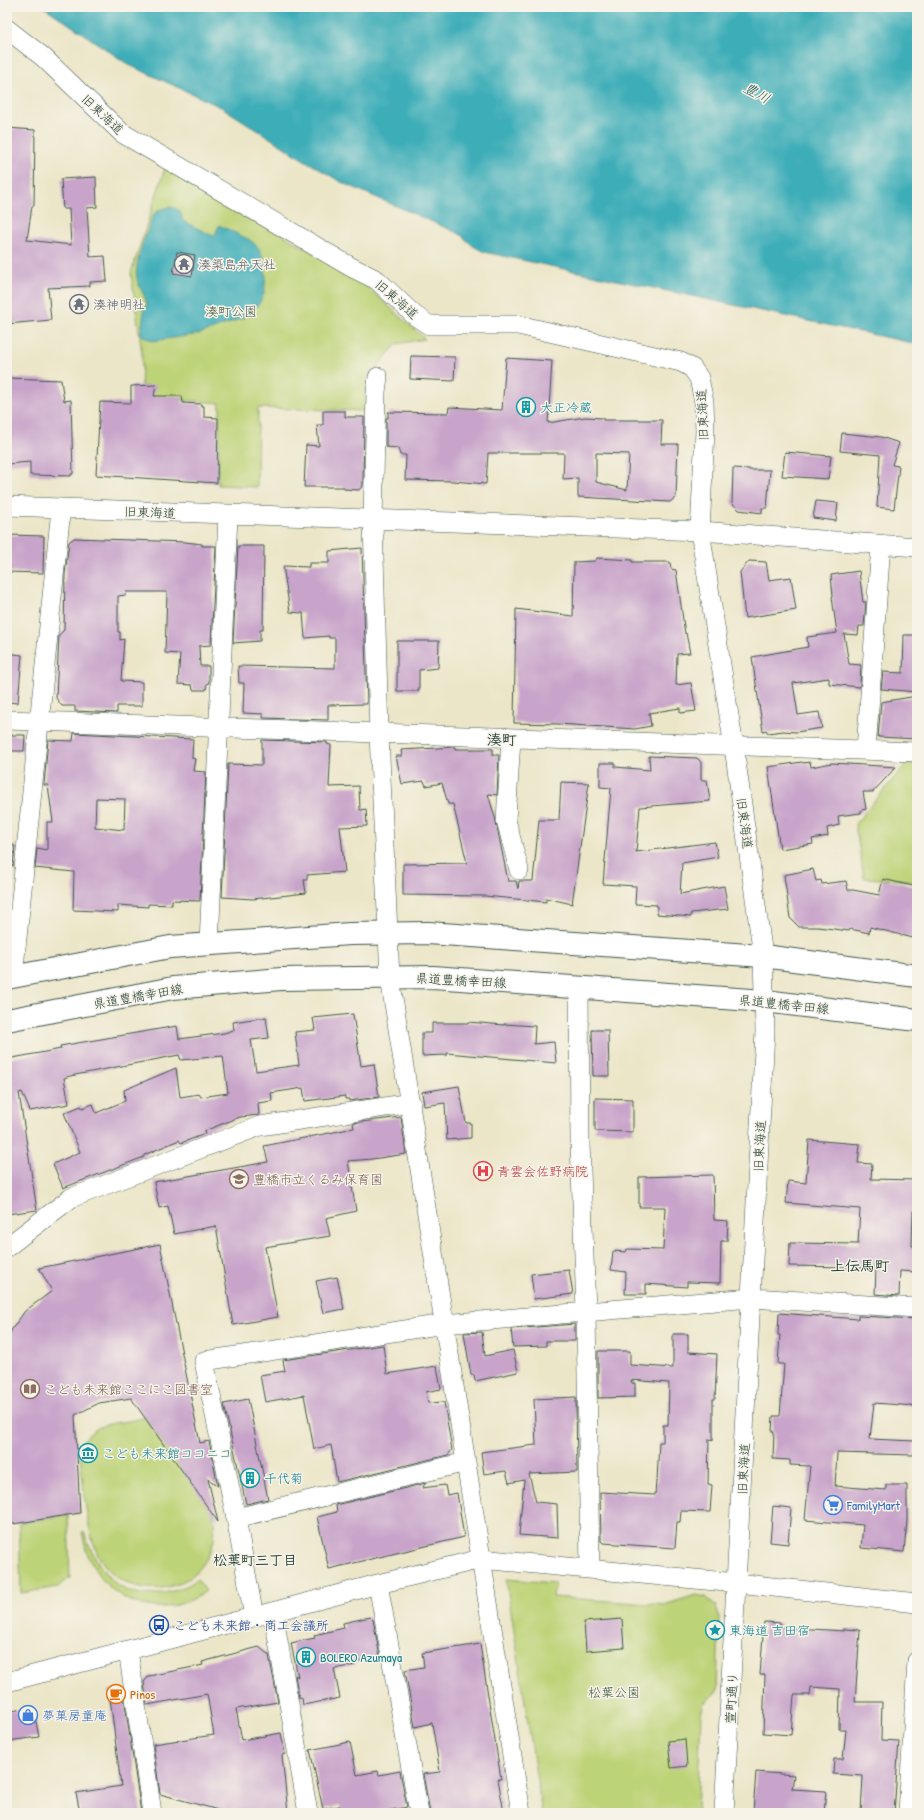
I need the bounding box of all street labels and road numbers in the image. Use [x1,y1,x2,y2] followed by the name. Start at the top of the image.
[78,90,128,138] street label: 旧東海道
[371,275,423,323] street label: 旧東海道
[692,389,712,441] street label: 旧東海道
[124,502,176,522] street label: 旧東海道
[732,796,758,850] street label: 旧東海道
[415,969,508,991] street label: 県道豊橋幸田線
[92,979,185,1013] street label: 県道豊橋幸田線
[738,990,831,1018] street label: 県道豊橋幸田線
[749,1120,769,1172] street label: 旧東海道
[733,1443,753,1495] street label: 旧東海道
[721,1672,741,1724] street label: 萱町通り

